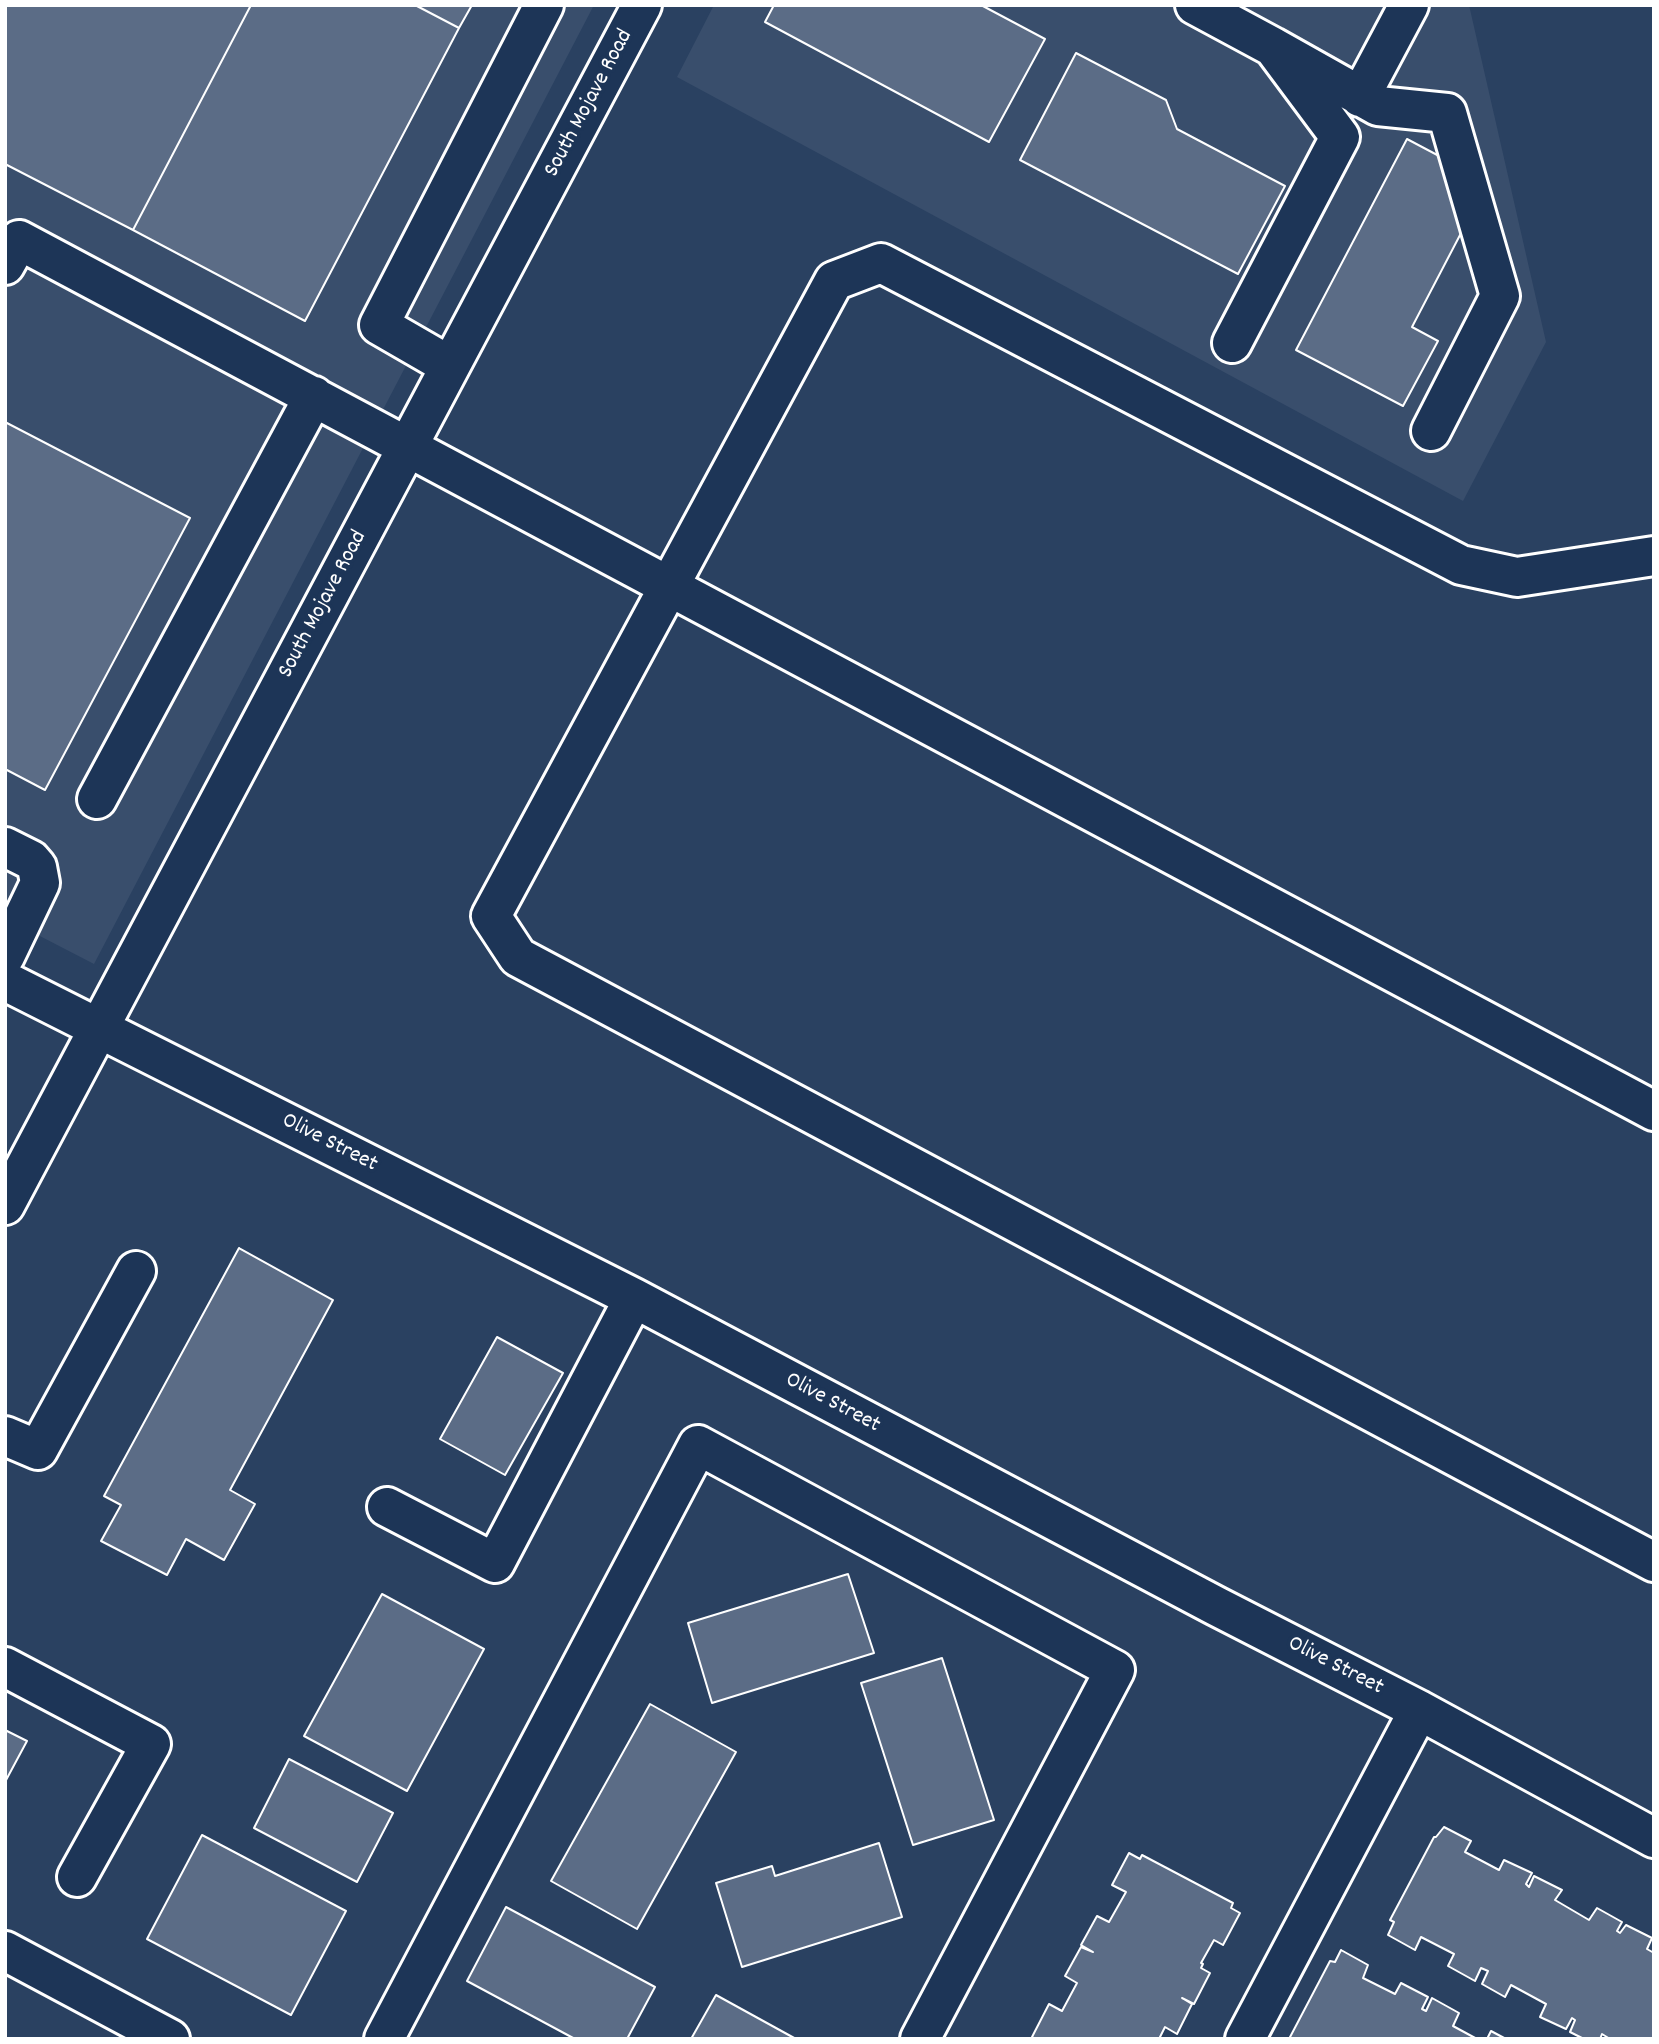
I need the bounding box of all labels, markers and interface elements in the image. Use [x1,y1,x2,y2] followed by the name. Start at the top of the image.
[540,26,640,182] street label: South Mojave Road
[274,527,374,683] street label: South Mojave Road
[277,1108,381,1180] street label: Olive Street
[780,1367,884,1441] street label: Olive Street
[1283,1631,1387,1703] street label: Olive Street

